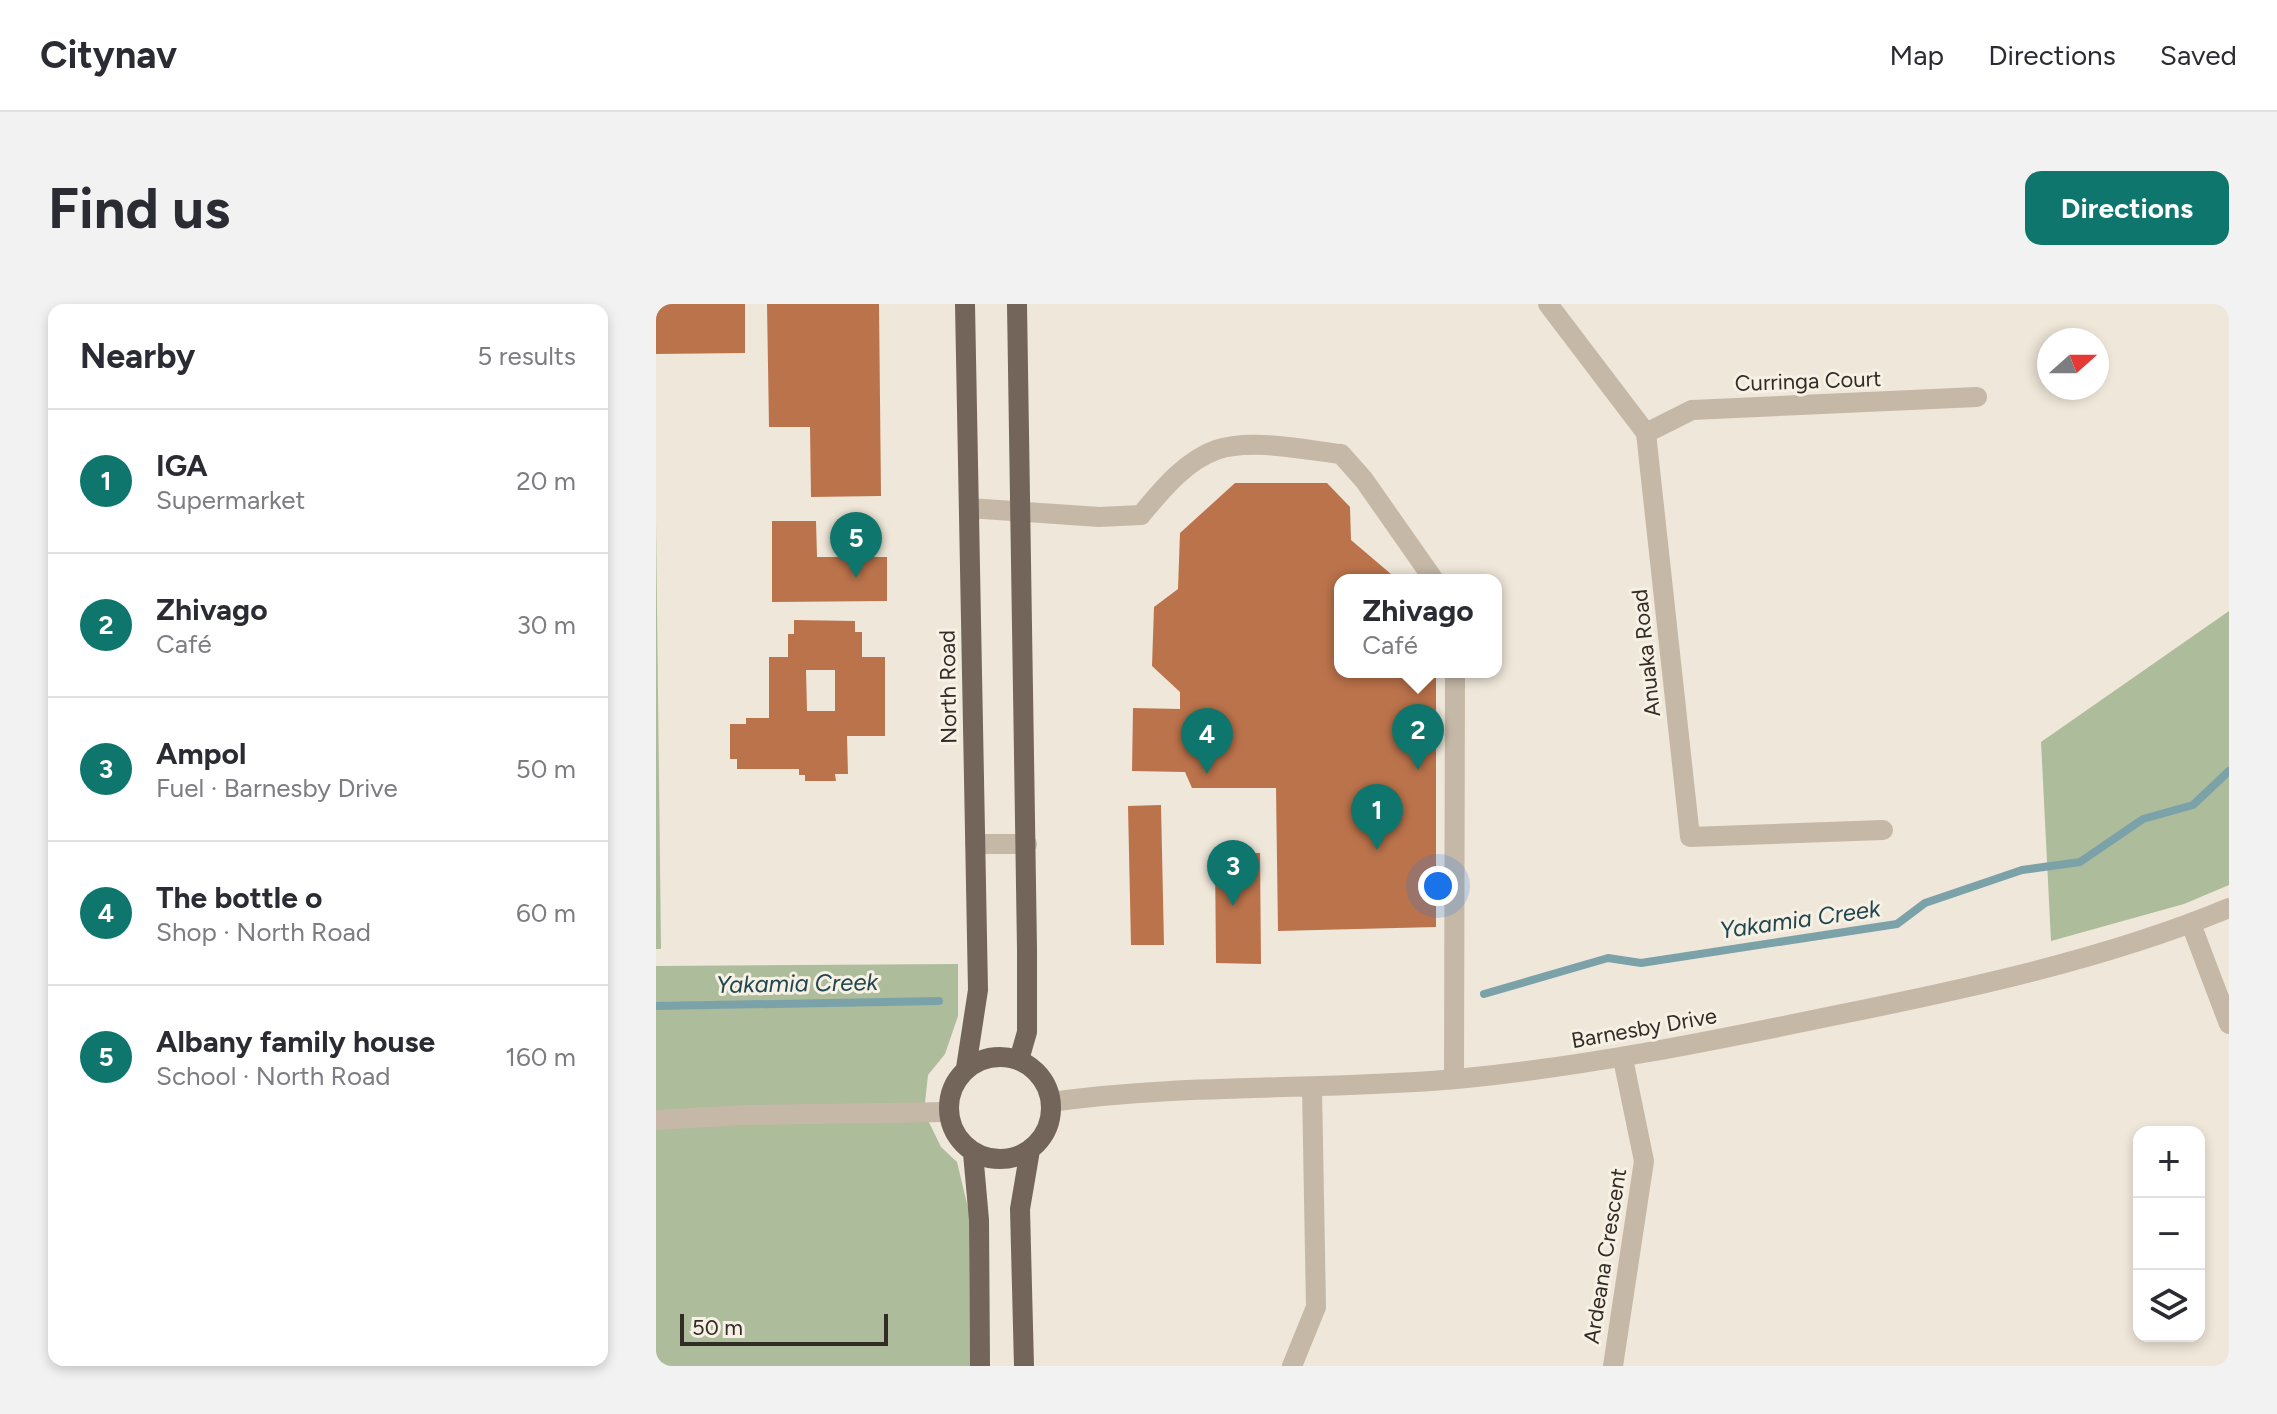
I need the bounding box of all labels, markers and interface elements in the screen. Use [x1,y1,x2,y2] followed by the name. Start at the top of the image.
[40,32,177,78] text: Citynav
[1890,38,1944,72] text: Map
[1988,38,2116,72] text: Directions
[2160,38,2237,72] text: Saved
[2025,171,2229,245] button: Directions
[48,175,230,242] text: Find us
[2037,328,2109,400] north arrow
[80,336,195,377] text: Nearby
[477,340,576,372] text: 5 results
[1734,365,1882,397] street label: Curringa Court
[156,447,208,484] text: IGA
[101,465,111,497] text: 1
[516,465,576,497] text: 20 m
[156,484,305,516] text: Supermarket
[830,512,882,578] pin: 5
[1334,574,1502,678] popup
[1626,588,1666,718] street label: Anuaka Road
[156,591,268,628] text: Zhivago
[1362,592,1474,629] text: Zhivago
[98,609,114,641] text: 2
[517,609,576,641] text: 30 m
[156,628,212,660] text: Café
[1362,629,1418,661] text: Café
[934,630,962,744] street label: North Road
[1392,704,1444,770] pin: 2
[1181,708,1233,774] pin: 4
[156,735,246,772] text: Ampol
[99,753,113,785] text: 3
[516,753,576,785] text: 50 m
[156,772,398,804] text: Fuel · Barnesby Drive
[1351,784,1403,850] pin: 1
[1207,840,1259,906] pin: 3
[1418,866,1458,906] your location
[156,879,322,916] text: The bottle o
[1718,893,1884,945] water label: Yakamia Creek
[98,897,114,929] text: 4
[516,897,576,929] text: 60 m
[156,916,371,948] text: Shop · North Road
[716,967,880,999] water label: Yakamia Creek
[1569,1002,1719,1054] street label: Barnesby Drive
[156,1023,435,1060] text: Albany family house
[98,1041,114,1073] text: 5
[505,1041,576,1073] text: 160 m
[156,1060,390,1092] text: School · North Road
[2133,1126,2205,1342] map controls
[2133,1126,2205,1198] button: +
[1578,1166,1632,1346] street label: Ardeana Crescent
[2133,1198,2205,1270] button: −
[2133,1270,2205,1342] button: layers
[680,1310,888,1346] scale bar
[692,1314,743,1341] text: 50 m

